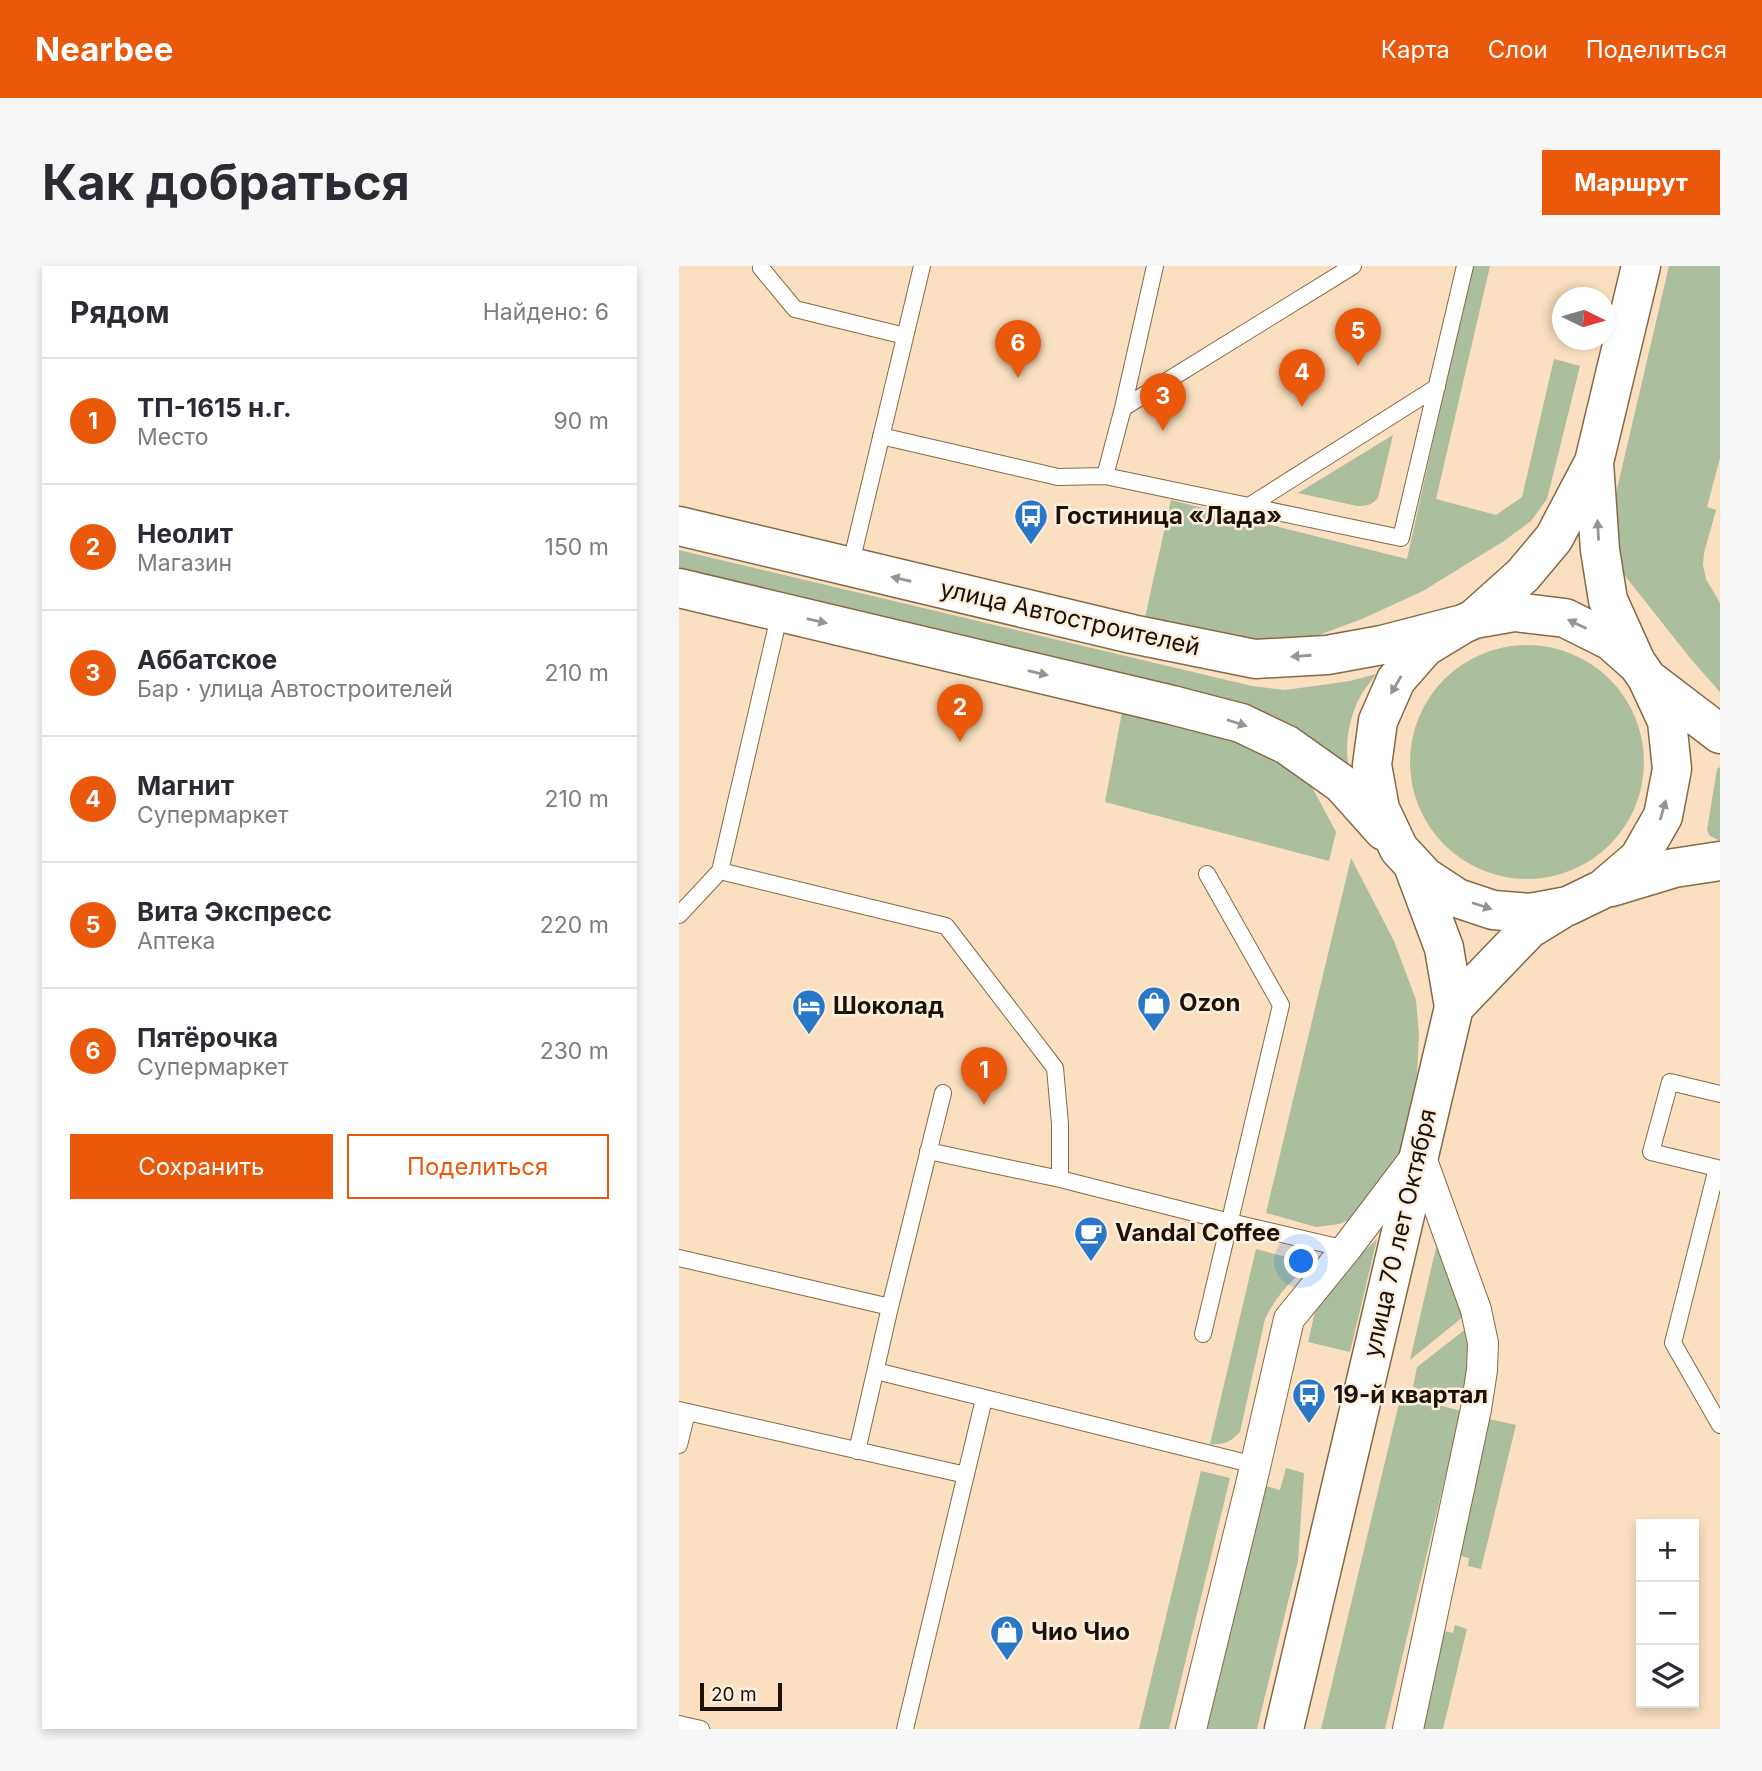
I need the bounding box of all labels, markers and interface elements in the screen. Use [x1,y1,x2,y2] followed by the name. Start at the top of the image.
[35,29,173,69] text: Nearbee
[1381,35,1450,64] text: Карта
[1488,35,1548,64] text: Слои
[1586,35,1727,64] text: Поделиться
[1542,150,1720,215] button: Маршрут
[42,153,410,212] text: Как добраться
[1552,287,1615,350] north arrow
[70,294,170,330] text: Рядом
[483,298,609,326] text: Найдено: 6
[1335,308,1381,366] pin: 5
[995,320,1041,378] pin: 6
[1279,349,1325,407] pin: 4
[1140,373,1186,431] pin: 3
[137,392,292,423] text: ТП-1615 н.г.
[88,407,98,435] text: 1
[554,407,609,435] text: 90 m
[137,423,208,451] text: Место
[1012,497,1050,546] bus stop icon: Гостиница «Лада»
[1055,501,1282,530] place label: Гостиница «Лада»
[137,518,233,549] text: Неолит
[1593,519,1604,541] one-way arrow
[86,533,100,561] text: 2
[545,533,609,561] text: 150 m
[137,549,232,577] text: Магазин
[890,573,912,584] one-way arrow
[937,574,1203,662] street label: улица Автостроителей
[806,616,828,627] one-way arrow
[1567,618,1587,630] one-way arrow
[137,644,277,675] text: Аббатское
[1289,651,1311,662] one-way arrow
[86,659,100,687] text: 3
[544,659,609,687] text: 210 m
[1027,668,1049,679] one-way arrow
[137,675,453,703] text: Бар · улица Автостроителей
[1390,675,1402,694] one-way arrow
[937,684,983,742] pin: 2
[1227,719,1248,729] one-way arrow
[137,770,234,801] text: Магнит
[85,785,101,813] text: 4
[544,785,609,813] text: 210 m
[1658,799,1668,820] one-way arrow
[137,801,289,829] text: Супермаркет
[137,896,332,927] text: Вита Экспресс
[1472,901,1493,912] one-way arrow
[86,911,100,939] text: 5
[540,911,609,939] text: 220 m
[137,927,216,955] text: Аптека
[1135,984,1173,1033] shop icon: Ozon
[790,987,828,1036] hotel icon: Шоколад
[1179,988,1240,1017] place label: Ozon
[833,991,944,1020] place label: Шоколад
[137,1022,278,1053] text: Пятёрочка
[86,1037,100,1065] text: 6
[540,1037,609,1065] text: 230 m
[961,1047,1007,1105] pin: 1
[137,1053,289,1081] text: Супермаркет
[1357,1106,1442,1360] street label: улица 70 лет Октября
[70,1134,333,1199] button: Сохранить
[347,1134,609,1199] button: Поделиться
[1072,1214,1110,1263] cafe icon: Vandal Coffee
[1115,1218,1280,1247] place label: Vandal Coffee
[1284,1244,1318,1278] your location
[1290,1376,1328,1425] bus stop icon: 19-й квартал
[1333,1380,1488,1409] place label: 19-й квартал
[1636,1519,1699,1708] map controls
[1636,1519,1699,1582] button: +
[1636,1582,1699,1645] button: −
[988,1613,1026,1662] shop icon: Чио Чио
[1031,1617,1130,1646] place label: Чио Чио
[1636,1645,1699,1708] button: layers
[700,1680,782,1712] scale bar
[711,1683,757,1706] text: 20 m

